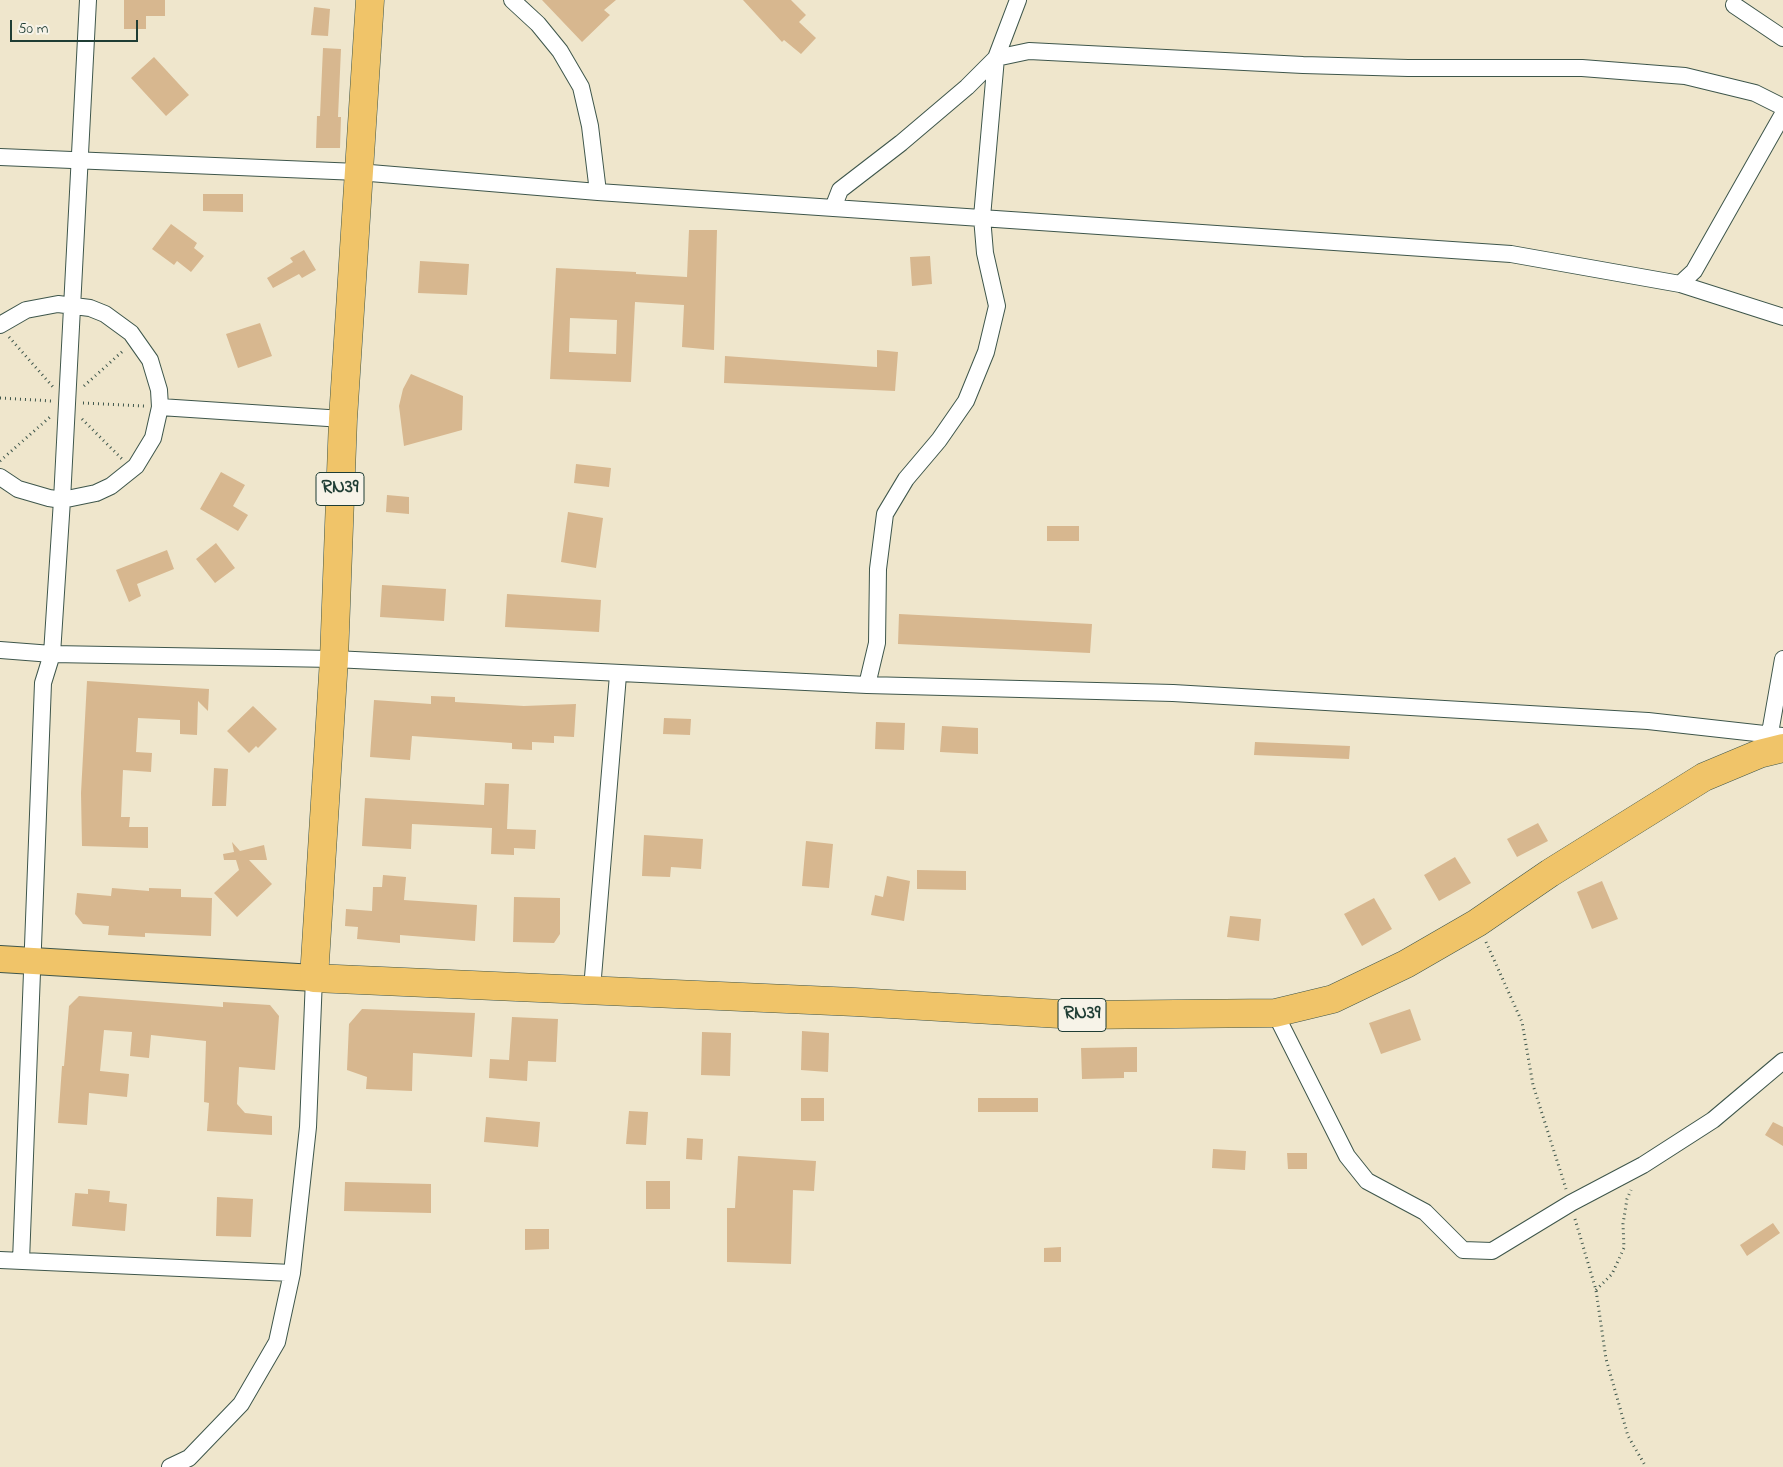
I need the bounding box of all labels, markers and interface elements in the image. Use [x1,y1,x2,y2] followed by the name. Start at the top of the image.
[12,10,140,42] scale bar
[18,18,48,40] text: 50 m
[316,472,364,506] road number: RN39
[1058,998,1106,1032] road number: RN39

